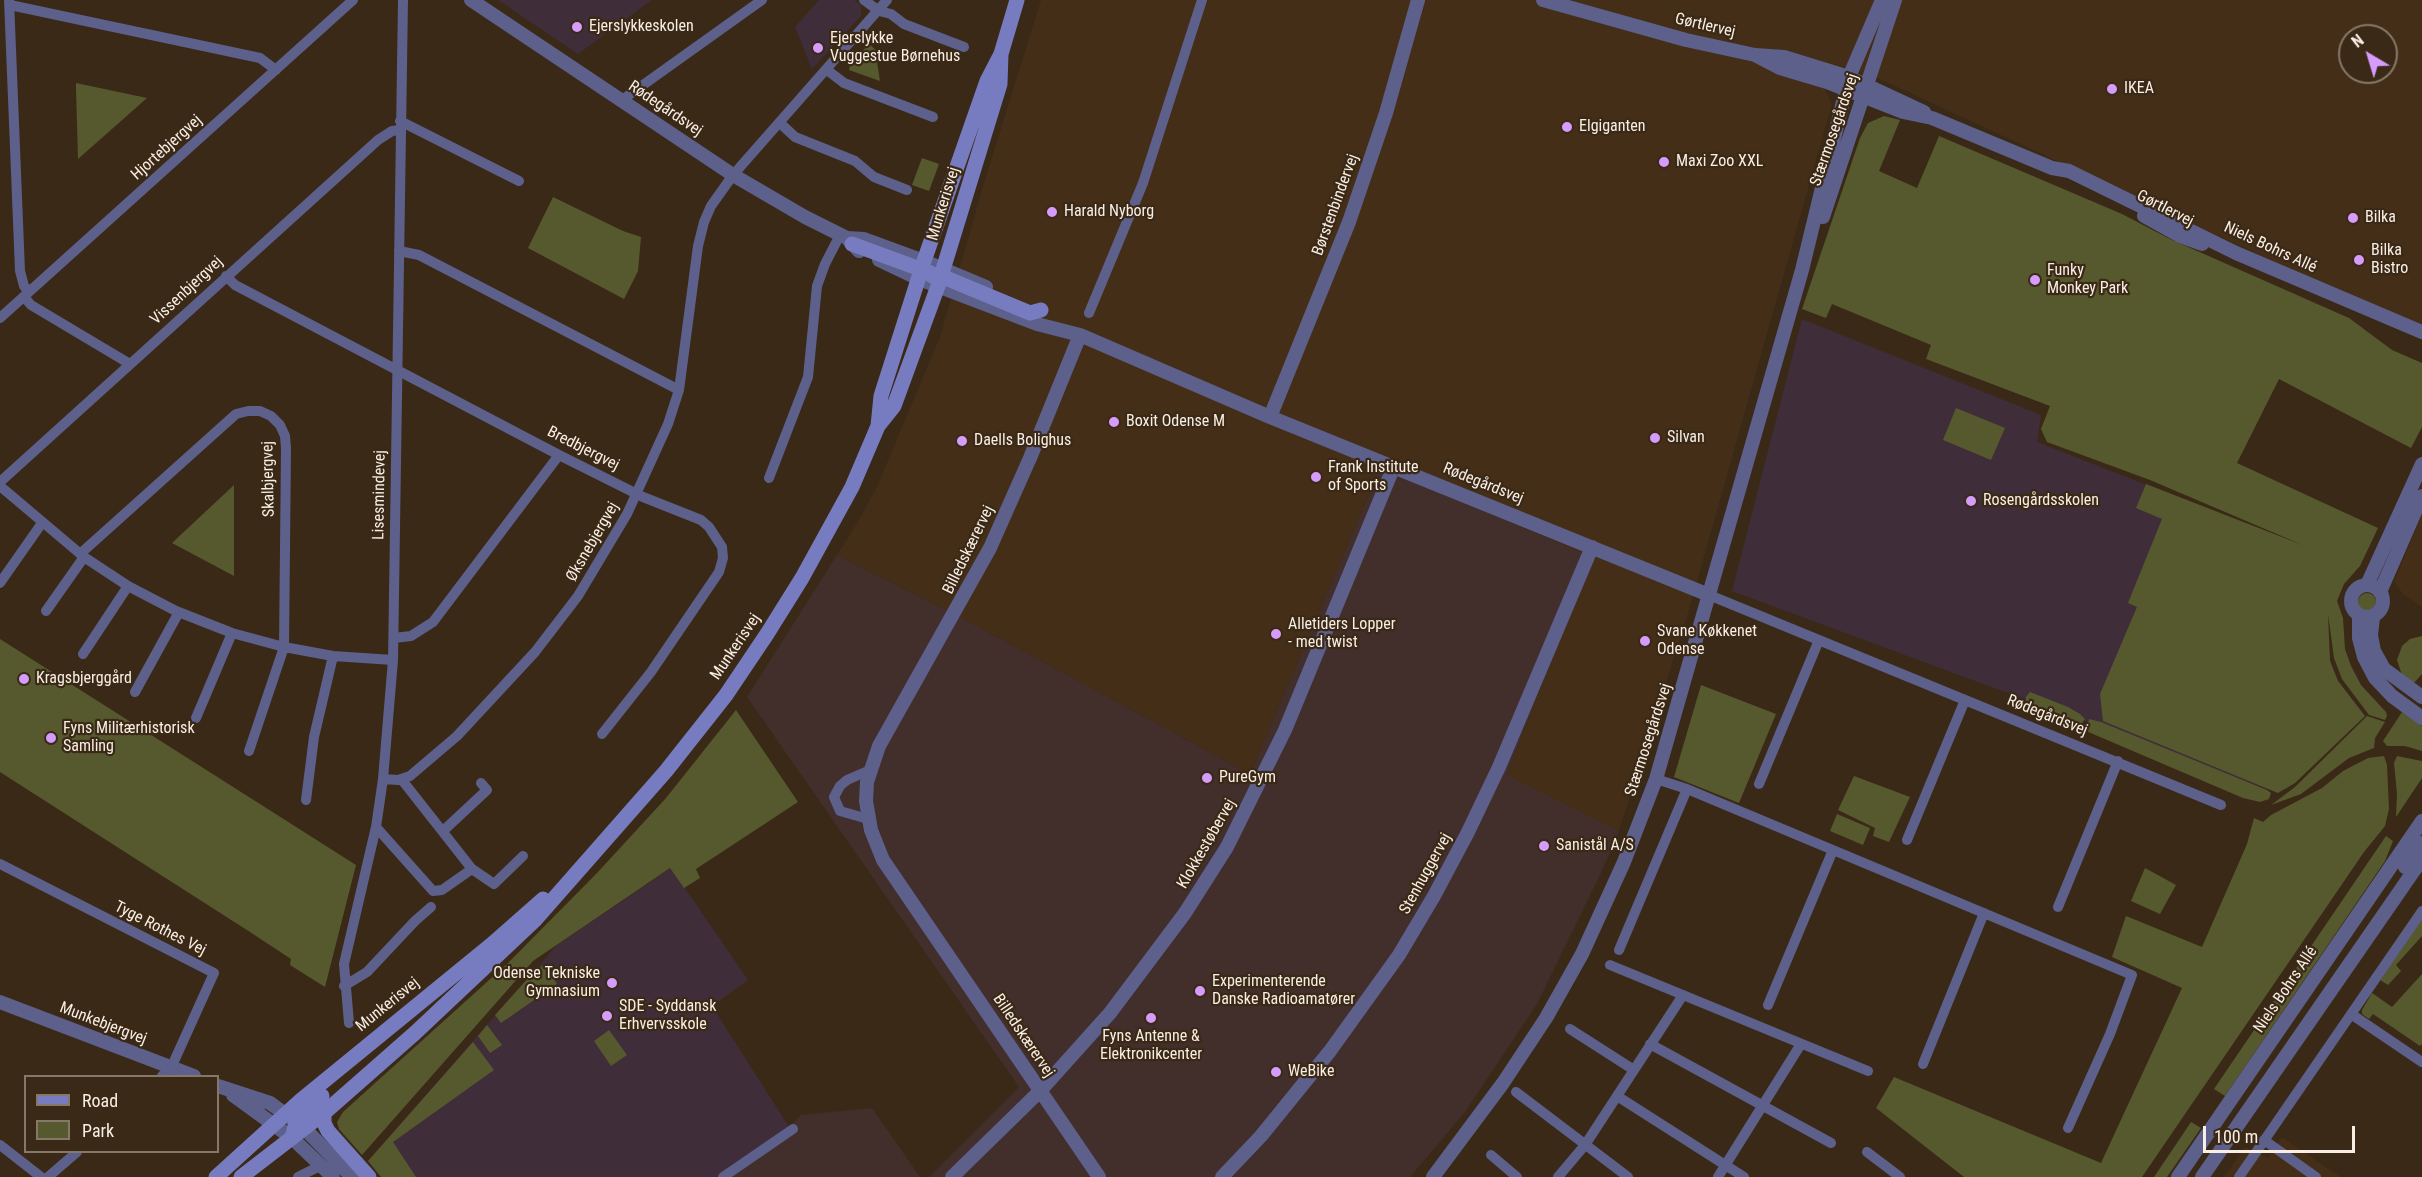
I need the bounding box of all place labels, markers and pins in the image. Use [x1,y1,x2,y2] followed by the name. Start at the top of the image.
[589,17,694,37] place label: Ejerslykkeskolen
[570,20,584,34] marker: Ejerslykkeskolen
[830,29,960,67] place label: Ejerslykke Vuggestue Børnehus
[811,41,825,55] marker: Ejerslykke Vuggestue Børnehus
[2124,79,2154,99] place label: IKEA
[2105,82,2119,96] marker: IKEA
[1579,117,1645,137] place label: Elgiganten
[1560,120,1574,134] marker: Elgiganten
[1676,152,1763,172] place label: Maxi Zoo XXL
[1657,155,1671,169] marker: Maxi Zoo XXL
[1064,202,1154,222] place label: Harald Nyborg
[1045,205,1059,219] marker: Harald Nyborg
[2365,208,2396,228] place label: Bilka
[2346,211,2360,225] marker: Bilka
[2371,241,2408,279] place label: Bilka Bistro
[2352,253,2366,267] marker: Bilka Bistro
[2047,261,2128,299] place label: Funky Monkey Park
[2028,273,2042,287] marker: Funky Monkey Park
[1126,412,1225,432] place label: Boxit Odense M
[1107,415,1121,429] marker: Boxit Odense M
[1667,428,1705,448] place label: Silvan
[974,431,1071,451] place label: Daells Bolighus
[1648,431,1662,445] marker: Silvan
[955,434,969,448] marker: Daells Bolighus
[1328,458,1419,496] place label: Frank Institute of Sports
[1309,470,1323,484] marker: Frank Institute of Sports
[1983,491,2099,511] place label: Rosengårdsskolen
[1964,494,1978,508] marker: Rosengårdsskolen
[1288,615,1396,653] place label: Alletiders Lopper - med twist
[1657,622,1757,660] place label: Svane Køkkenet Odense
[1269,627,1283,641] marker: Alletiders Lopper - med twist
[1638,634,1652,648] marker: Svane Køkkenet Odense
[36,669,132,689] place label: Kragsbjerggård
[17,672,31,686] marker: Kragsbjerggård
[63,719,195,757] place label: Fyns Militærhistorisk Samling
[44,731,58,745] marker: Fyns Militærhistorisk Samling
[1219,768,1276,788] place label: PureGym
[1200,771,1214,785] marker: PureGym
[1556,836,1634,856] place label: Sanistål A/S
[1537,839,1551,853] marker: Sanistål A/S
[493,964,600,1002] place label: Odense Tekniske Gymnasium
[1212,972,1355,1010] place label: Experimenterende Danske Radioamatører
[605,976,619,990] marker: Odense Tekniske Gymnasium
[1193,984,1207,998] marker: Experimenterende Danske Radioamatører
[619,997,716,1035] place label: SDE - Syddansk Erhvervsskole
[600,1009,614,1023] marker: SDE - Syddansk Erhvervsskole
[1144,1011,1158,1025] marker: Fyns Antenne & Elektronikcenter
[1100,1027,1202,1065] place label: Fyns Antenne & Elektronikcenter
[1288,1062,1334,1082] place label: WeBike
[1269,1065,1283,1079] marker: WeBike

